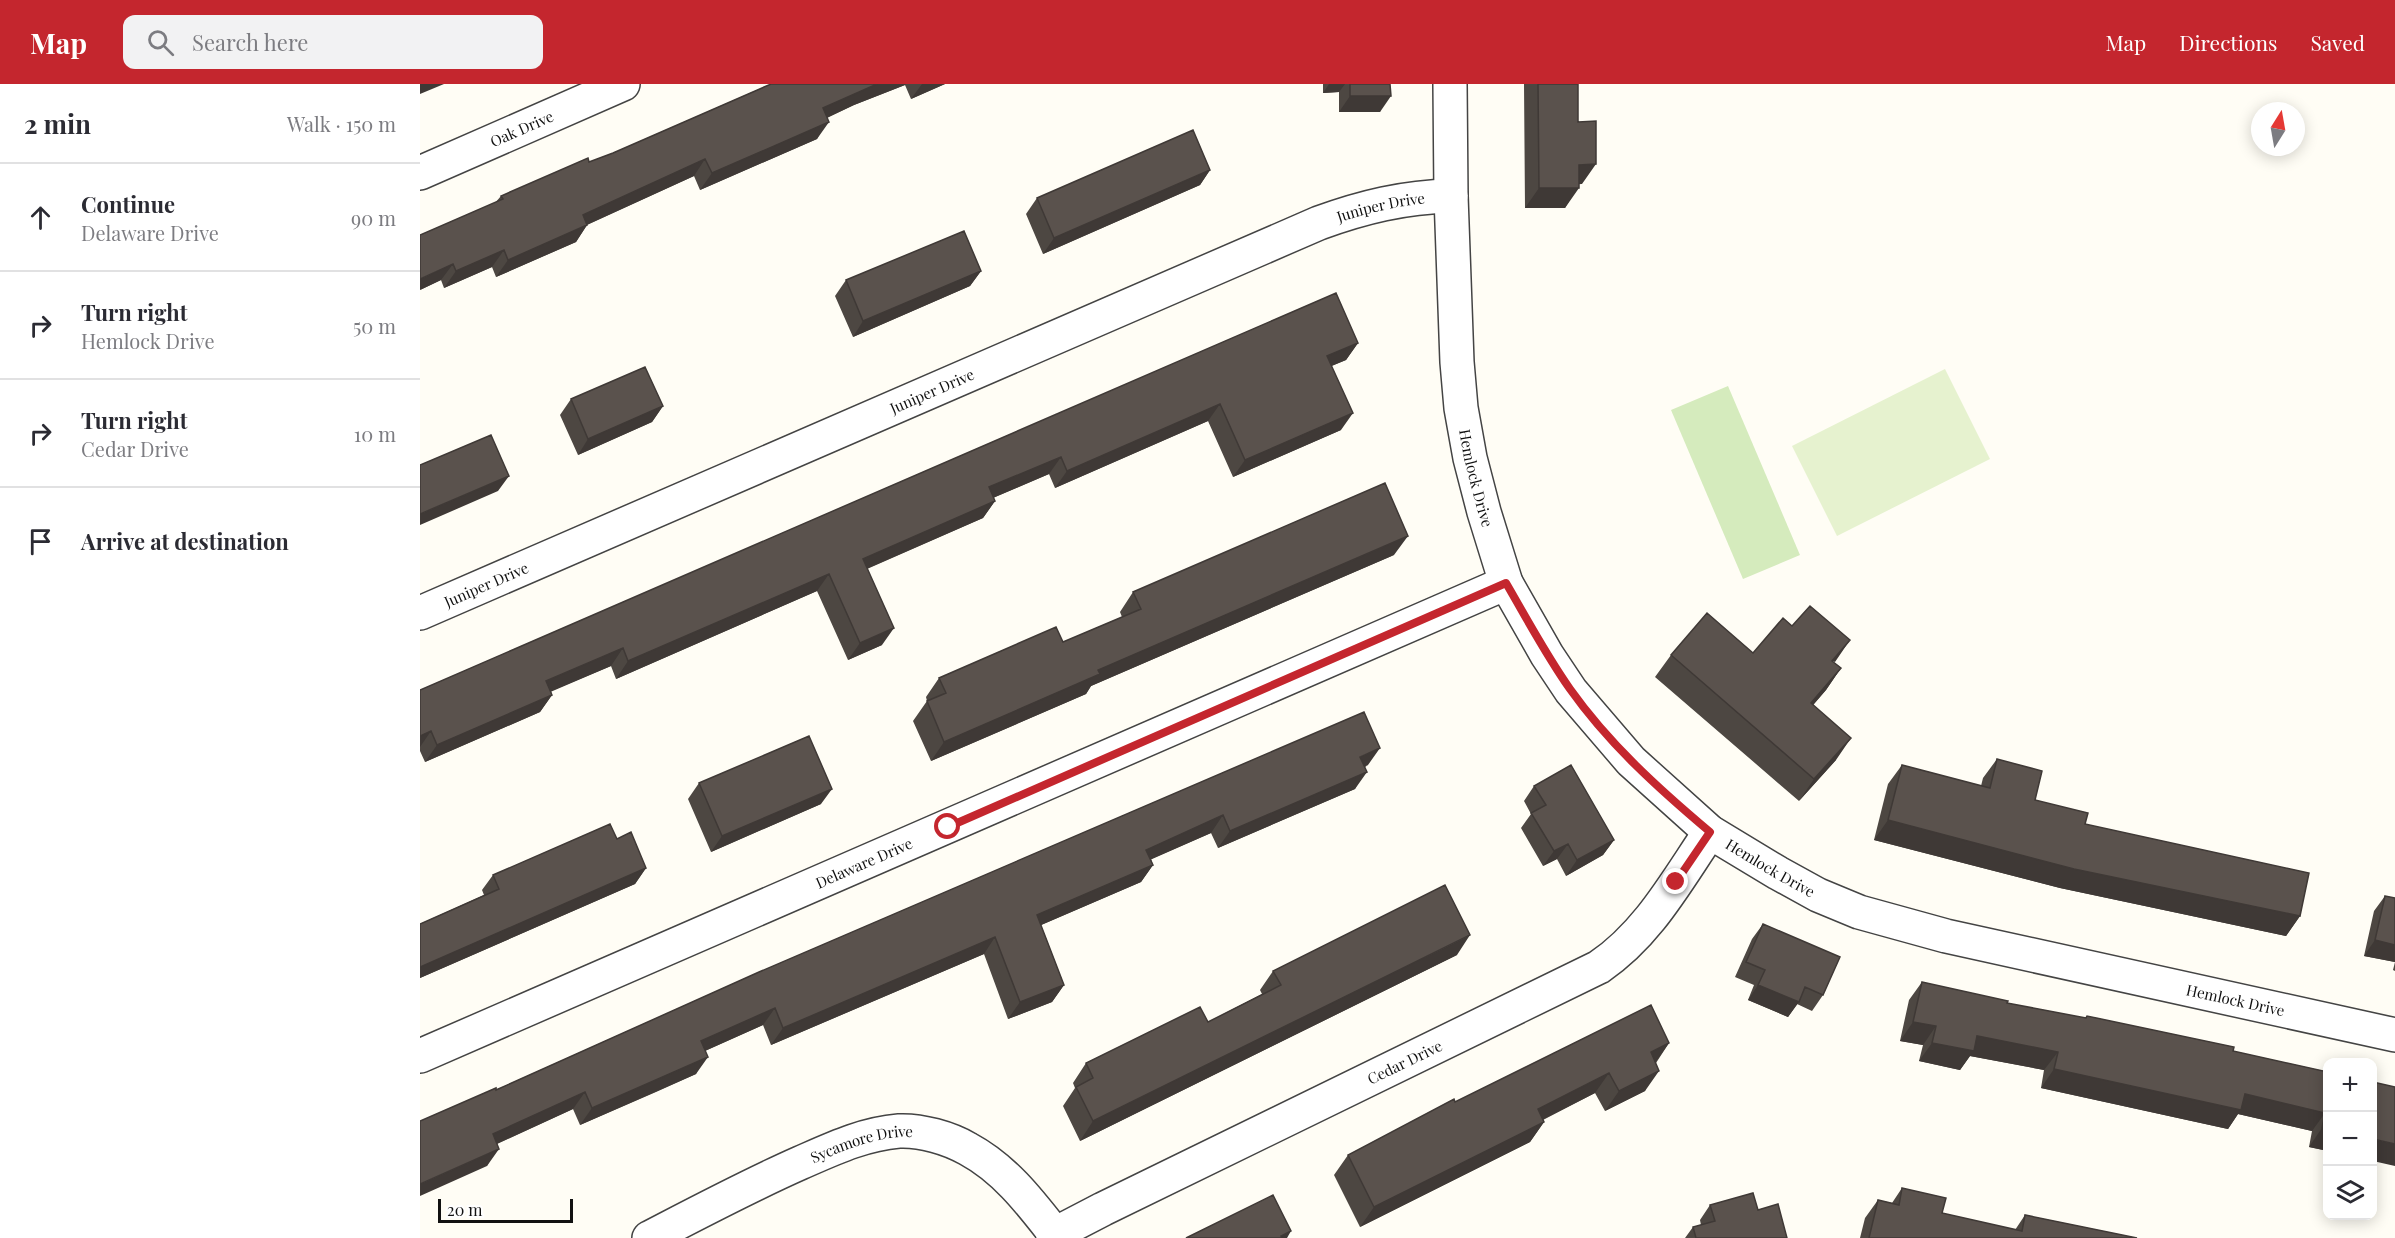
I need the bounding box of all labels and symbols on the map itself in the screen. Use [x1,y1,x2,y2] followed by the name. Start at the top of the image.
[2251,102,2305,156] north arrow
[487,106,556,151] street label: Oak Drive
[1333,188,1426,227] street label: Juniper Drive
[886,364,977,418] street label: Juniper Drive
[1455,427,1498,530] street label: Hemlock Drive
[440,557,531,612] street label: Juniper Drive
[934,813,960,839] route start
[812,833,915,893] street label: Delaware Drive
[1722,834,1819,902] street label: Hemlock Drive
[1662,868,1688,894] route end
[2185,979,2287,1020] street label: Hemlock Drive
[1364,1035,1445,1089] street label: Cedar Drive
[807,1121,914,1167] street label: Sycamore Drive
[438,1196,573,1224] scale bar

